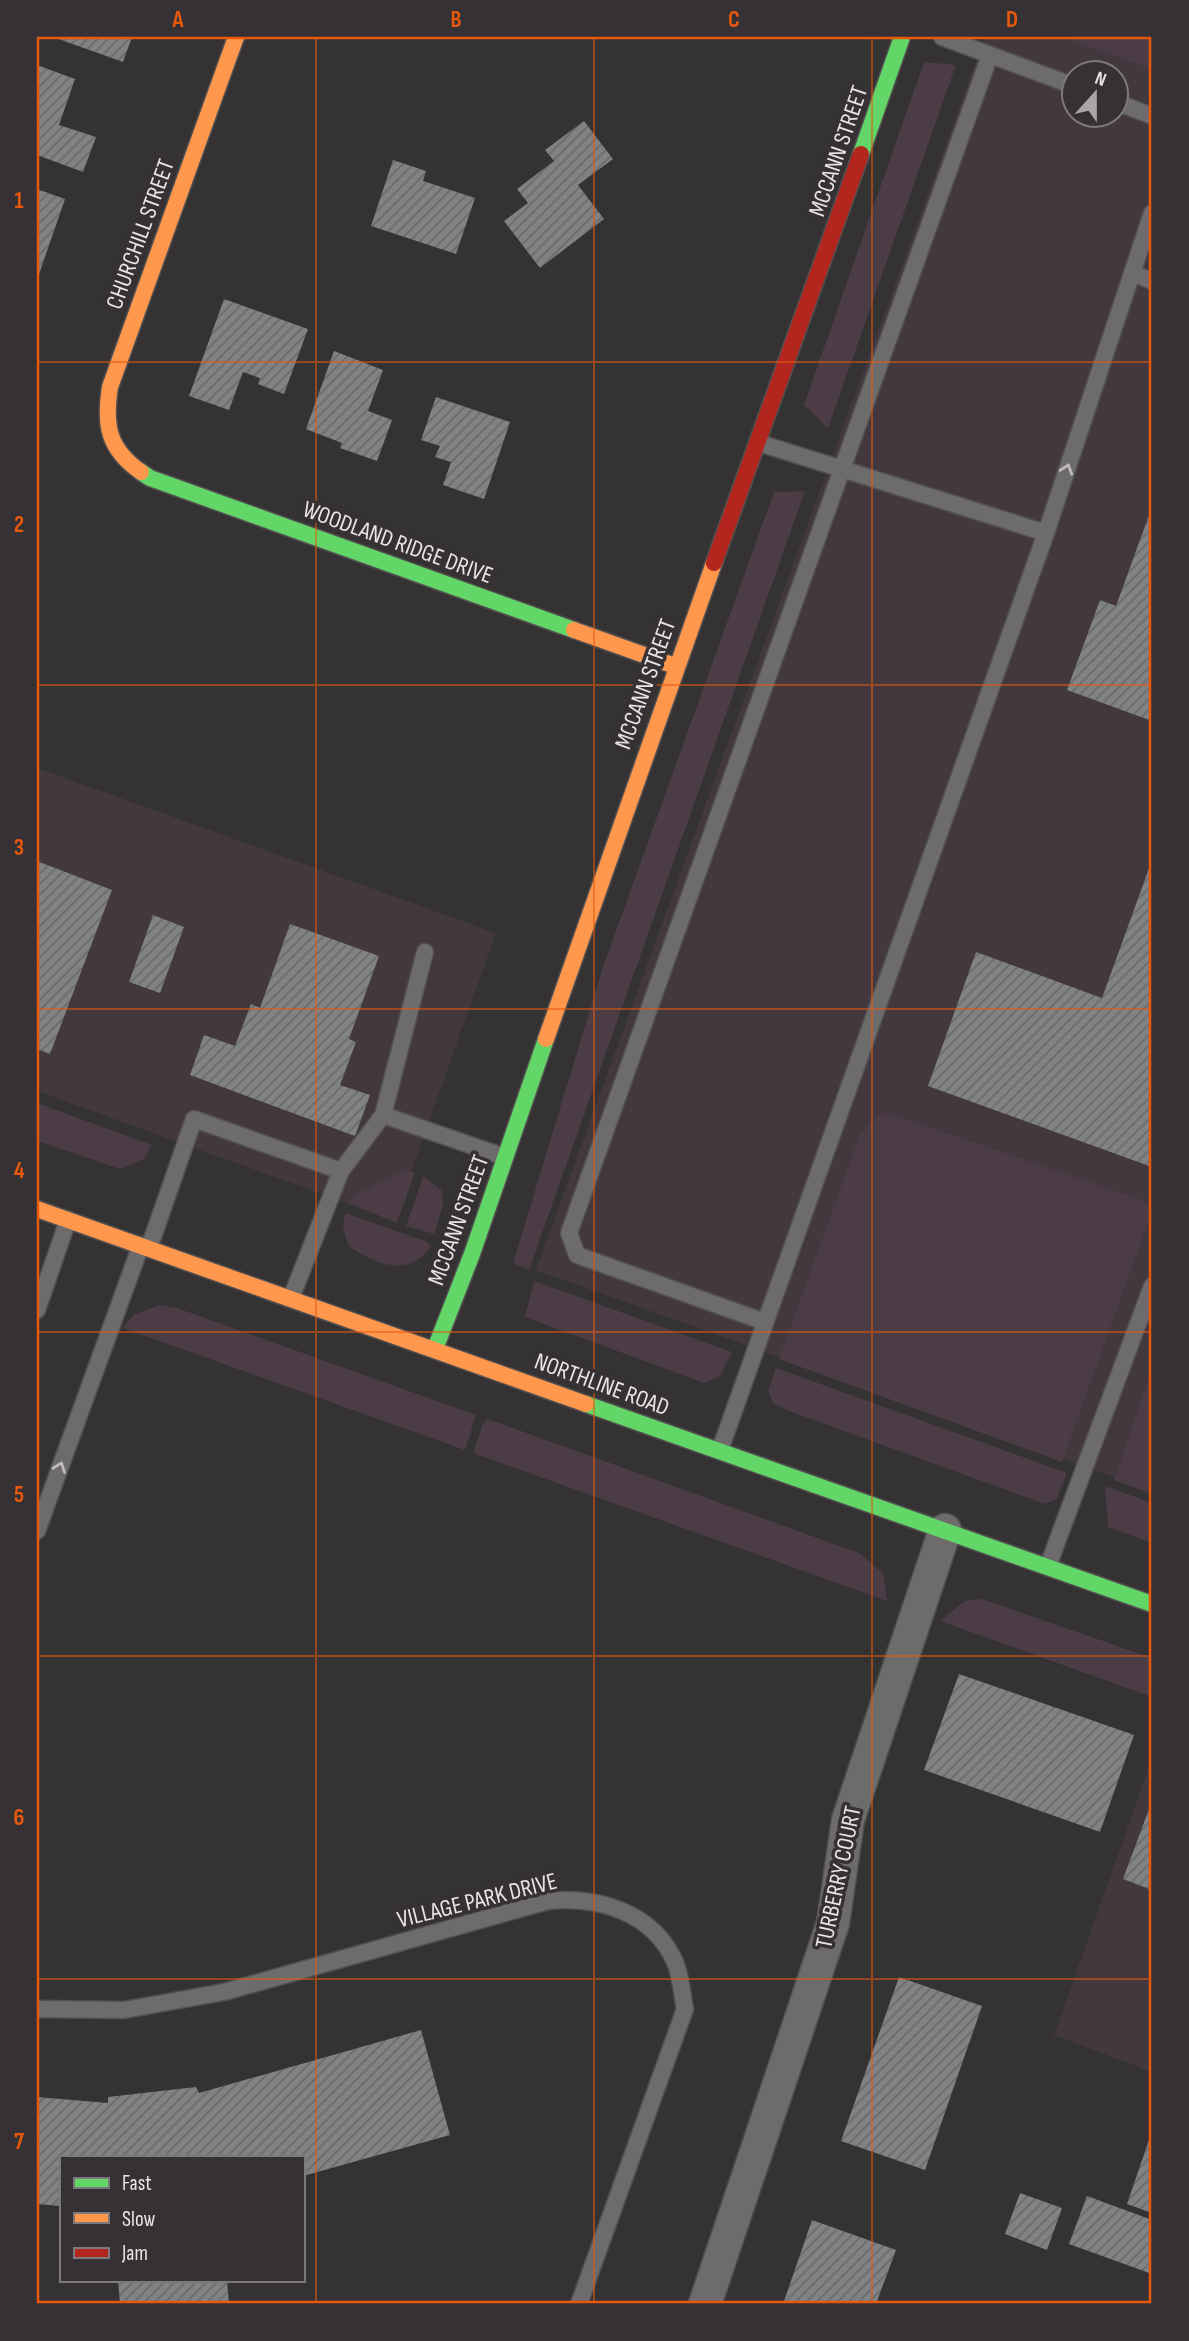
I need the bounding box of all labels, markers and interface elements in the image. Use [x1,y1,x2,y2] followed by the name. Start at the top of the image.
[172,6,185,34] text: A
[451,6,462,34] text: B
[728,6,740,34] text: C
[1006,6,1018,34] text: D
[1060,60,1130,130] north arrow
[1092,67,1109,92] text: N
[803,82,874,220] street label: MCCANN STREET
[100,155,181,313] street label: CHURCHILL STREET
[14,187,24,215] text: 1
[1059,463,1073,475] one-way arrow
[299,495,497,590] street label: WOODLAND RIDGE DRIVE
[14,511,24,539] text: 2
[609,615,683,753] street label: MCCANN STREET
[14,834,24,862] text: 3
[422,1151,496,1289] street label: MCCANN STREET
[14,1157,25,1185] text: 4
[531,1347,673,1422] street label: NORTHLINE ROAD
[52,1461,66,1473] one-way arrow
[14,1481,24,1509] text: 5
[809,1803,868,1951] street label: TURBERRY COURT
[14,1804,24,1832] text: 6
[394,1867,560,1934] street label: VILLAGE PARK DRIVE
[14,2128,24,2156] text: 7
[60,2156,304,2282] legend
[122,2171,152,2196] text: Fast
[122,2207,156,2232] text: Slow
[121,2241,148,2266] text: Jam

